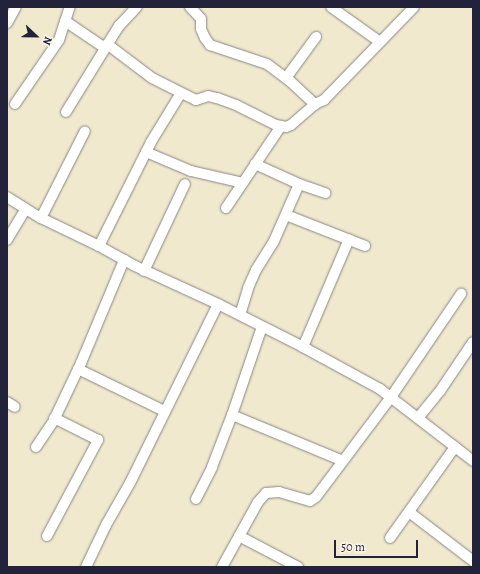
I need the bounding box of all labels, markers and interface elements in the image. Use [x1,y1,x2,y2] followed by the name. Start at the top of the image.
[16,16,56,56] north arrow
[39,34,56,47] text: N
[336,532,420,558] scale bar
[341,539,365,555] text: 50 m

